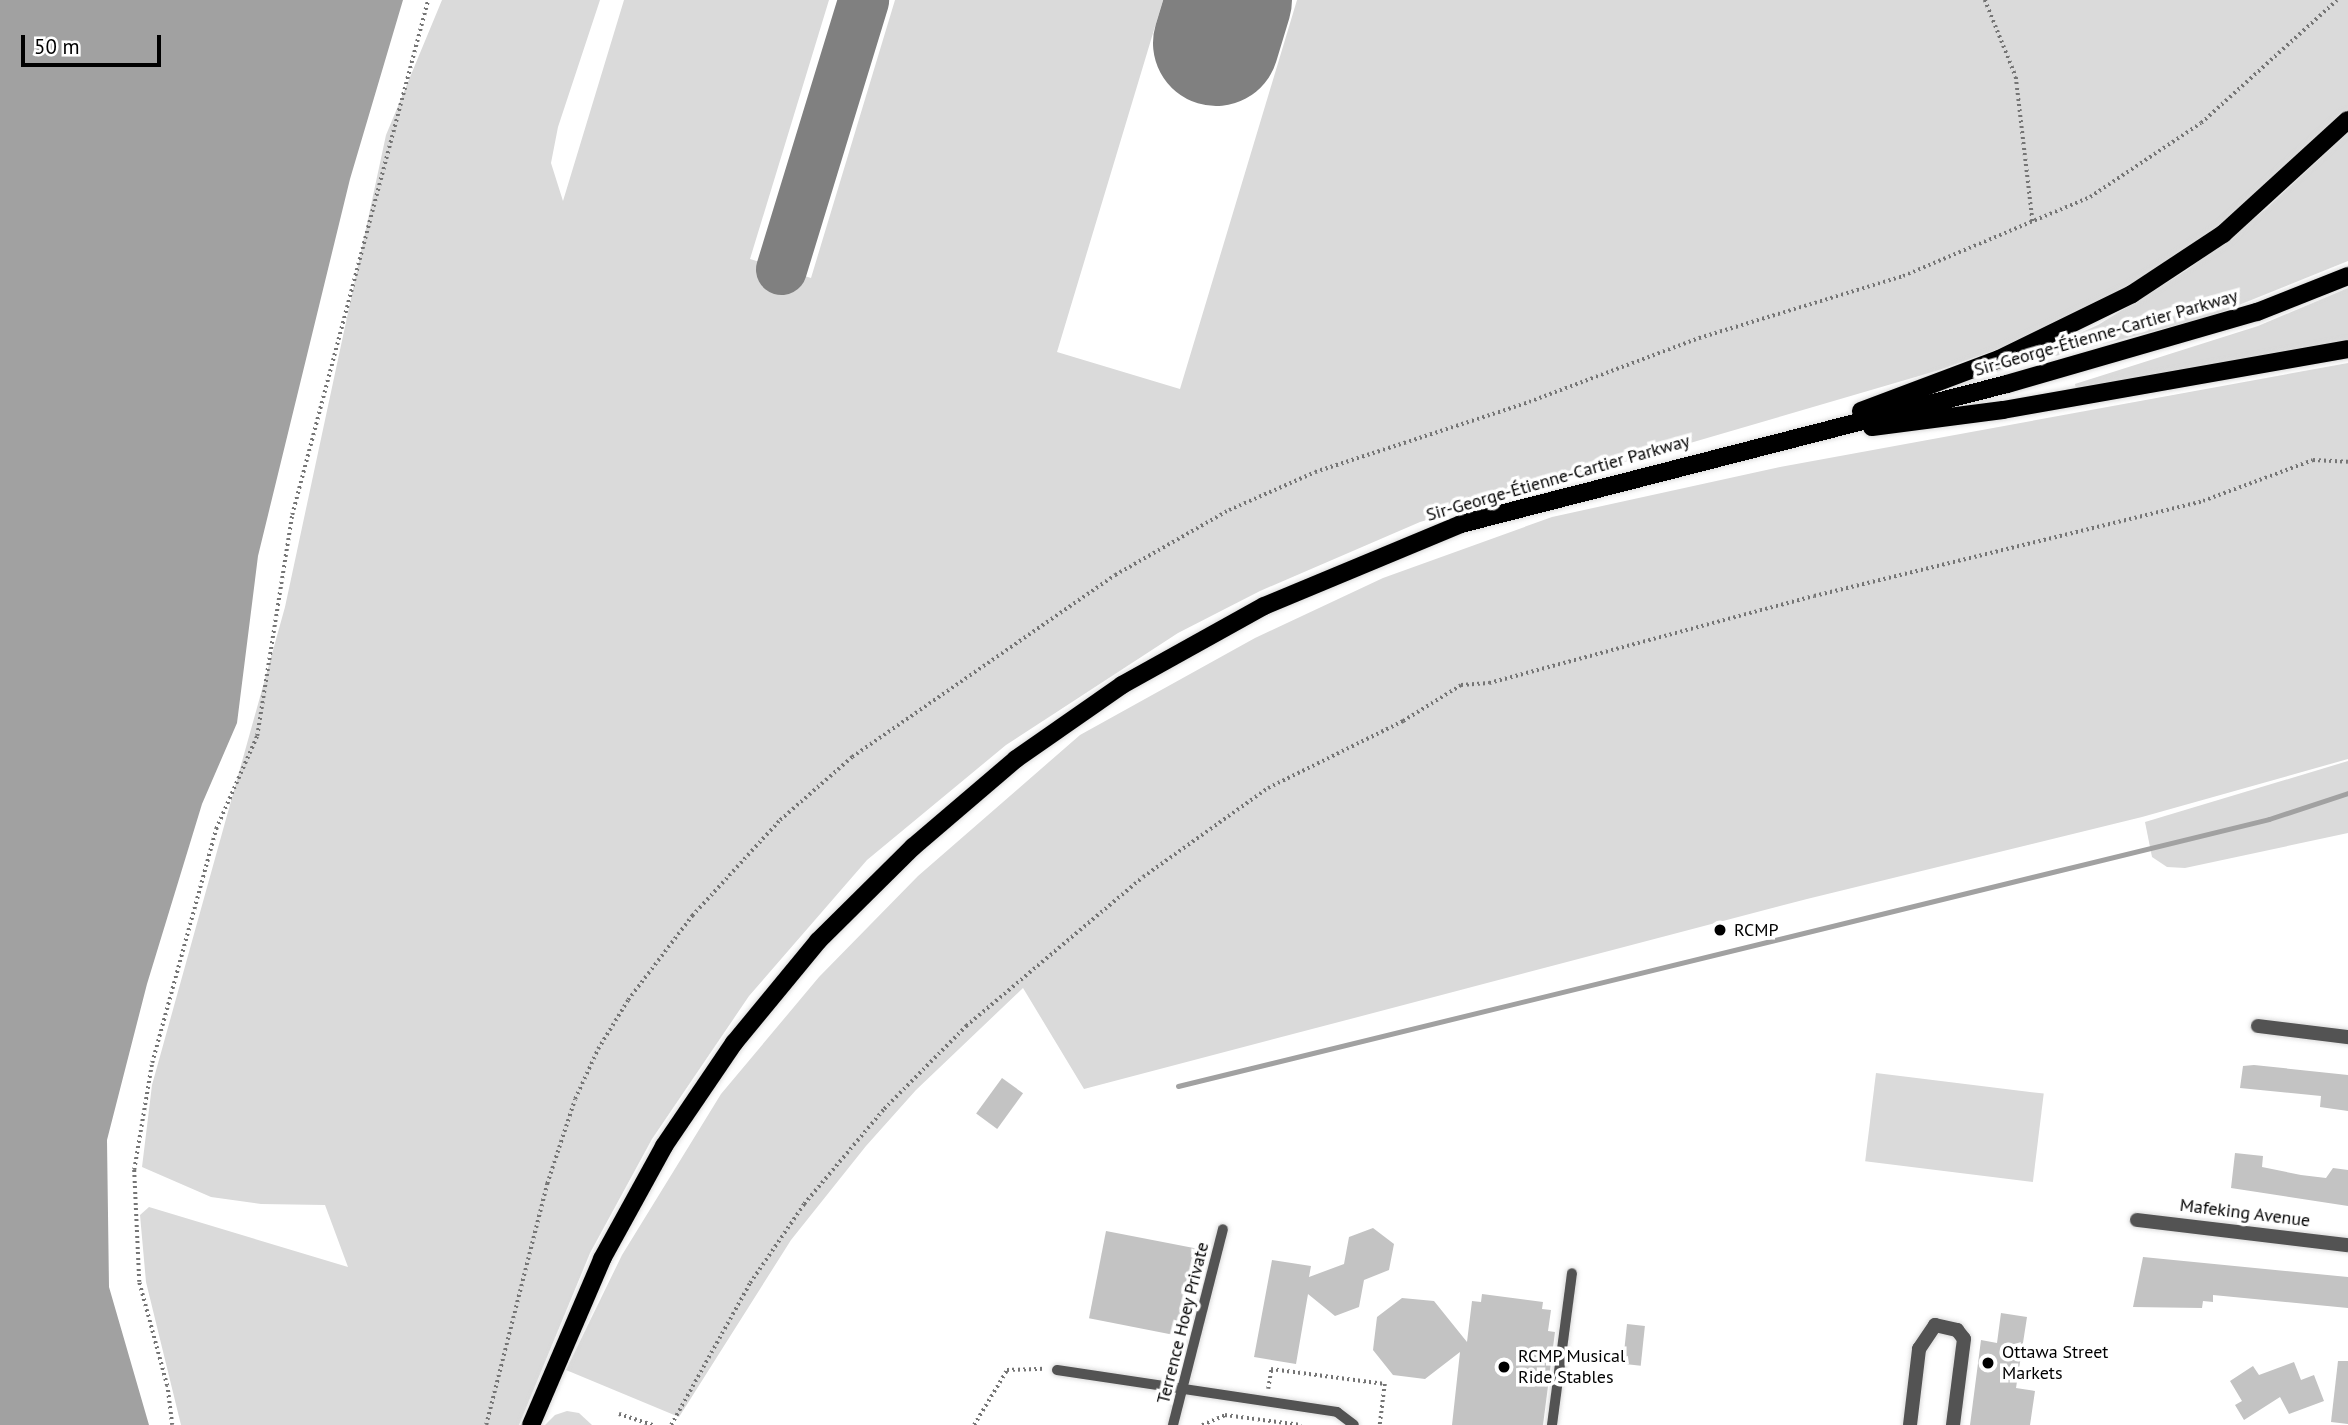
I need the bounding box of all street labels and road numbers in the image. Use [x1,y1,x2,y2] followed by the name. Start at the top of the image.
[1972,285,2240,381] street label: Sir-George-Étienne-Cartier Parkway
[1424,430,1692,526] street label: Sir-George-Étienne-Cartier Parkway
[2178,1194,2312,1232] street label: Mafeking Avenue
[1152,1240,1214,1406] street label: Terrence Hoey Private

